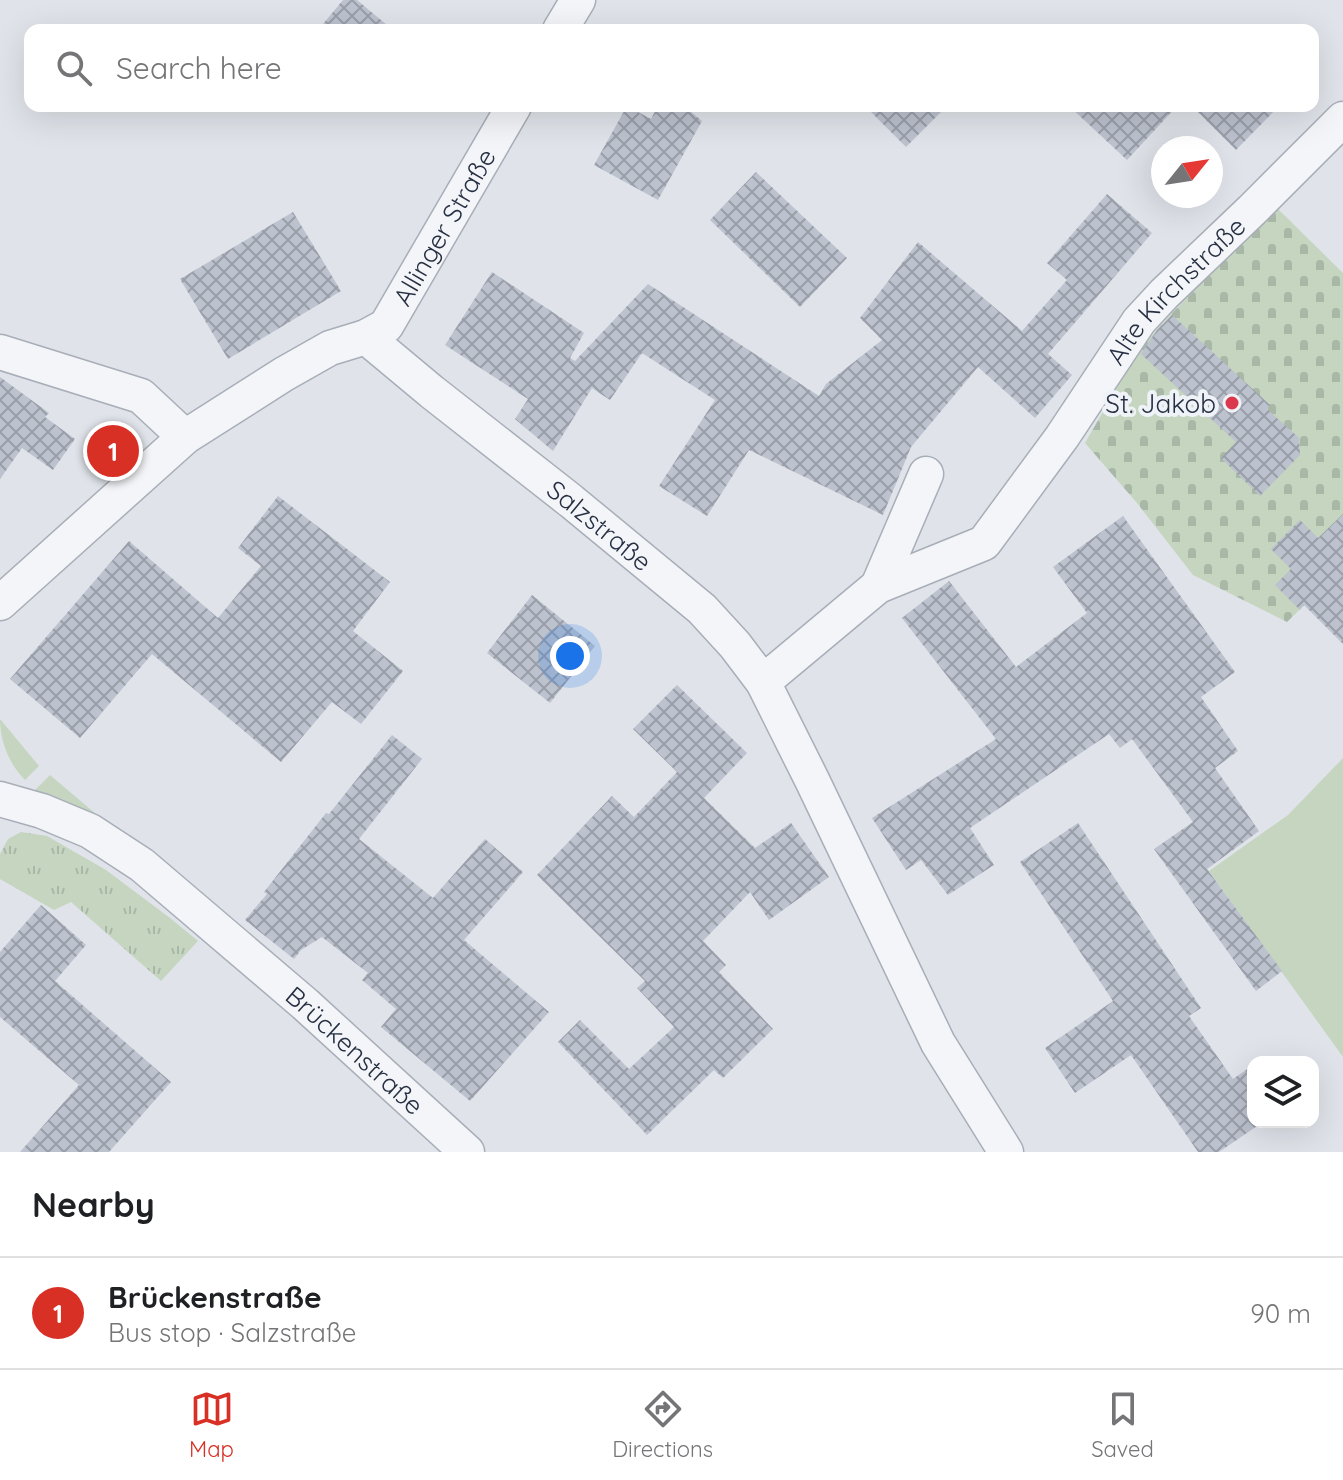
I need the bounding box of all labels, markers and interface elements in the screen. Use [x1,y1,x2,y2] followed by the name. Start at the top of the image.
[24,24,1319,112] search box
[52,46,96,90] icon: search
[116,49,282,87] text: Search here
[1151,136,1223,208] north arrow
[385,142,502,311] street label: Allinger Straße
[1098,209,1252,371] street label: Alte Kirchstraße
[1105,387,1216,420] place label: St. Jakob
[1223,394,1241,412] marker: St. Jakob
[87,421,139,481] pin: 1
[541,472,659,578] street label: Salzstraße
[550,636,590,676] your location
[279,979,431,1121] street label: Brückenstraße
[1247,1056,1319,1128] map controls
[1247,1056,1319,1128] button: layers
[32,1183,155,1226] text: Nearby
[108,1278,322,1316] text: Brückenstraße
[53,1297,63,1330] text: 1
[1250,1297,1311,1330] text: 90 m
[108,1316,356,1349] text: Bus stop · Salzstraße
[189,1387,234,1463] tab: Map
[612,1387,713,1463] tab: Directions
[1091,1387,1154,1463] tab: Saved

